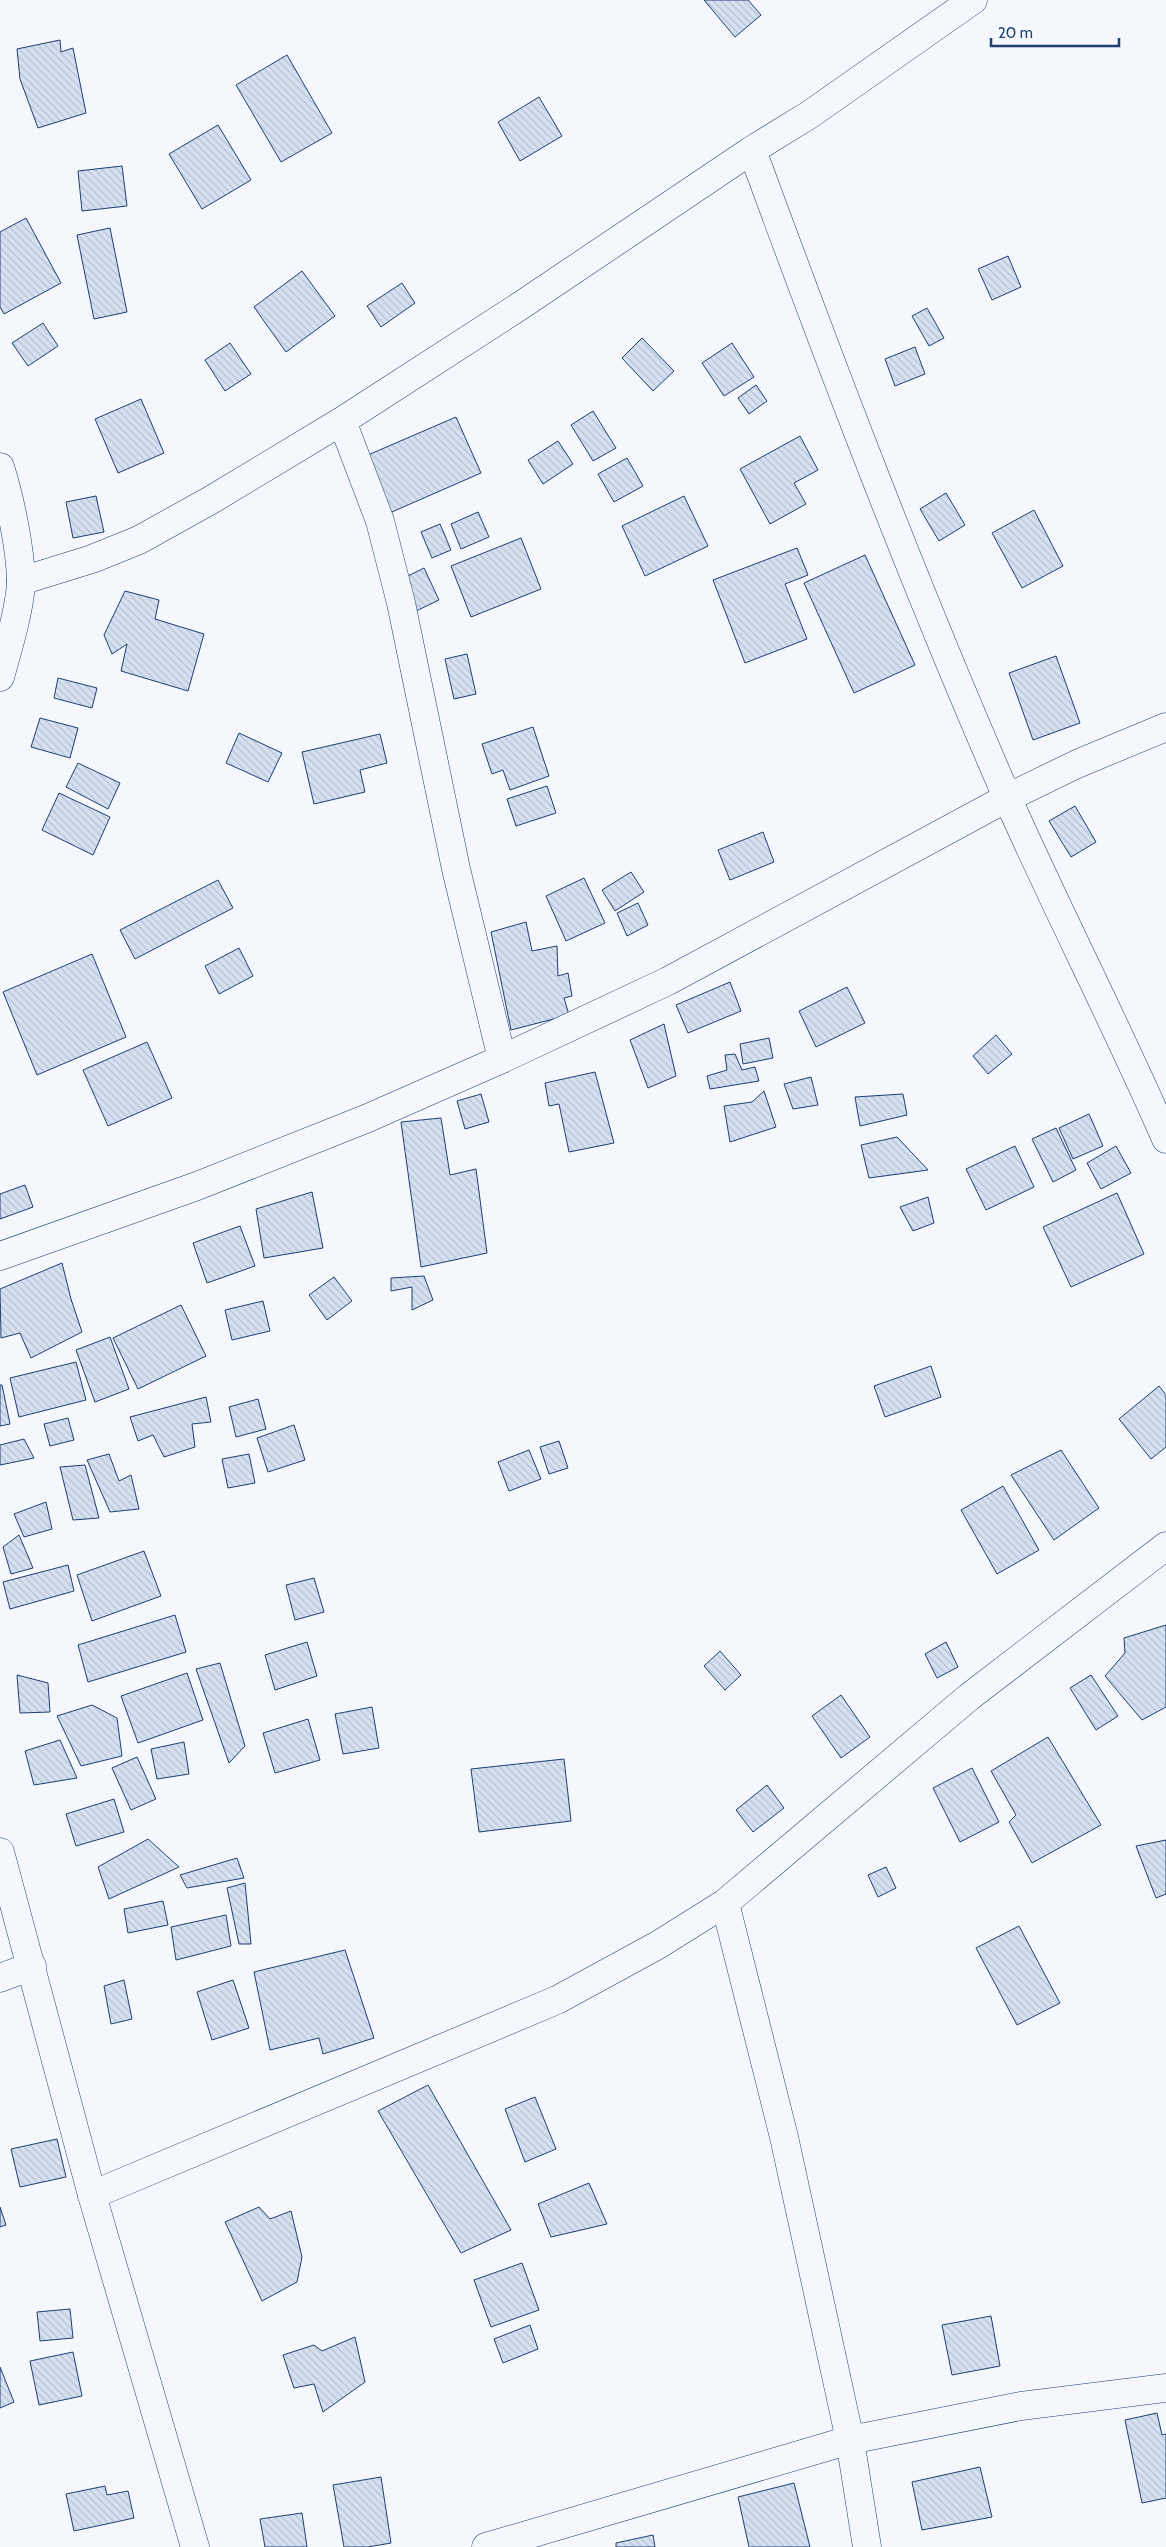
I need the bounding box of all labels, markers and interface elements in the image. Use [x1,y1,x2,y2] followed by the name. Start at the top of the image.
[991,15,1118,47] scale bar
[998,24,1033,42] text: 20 m

